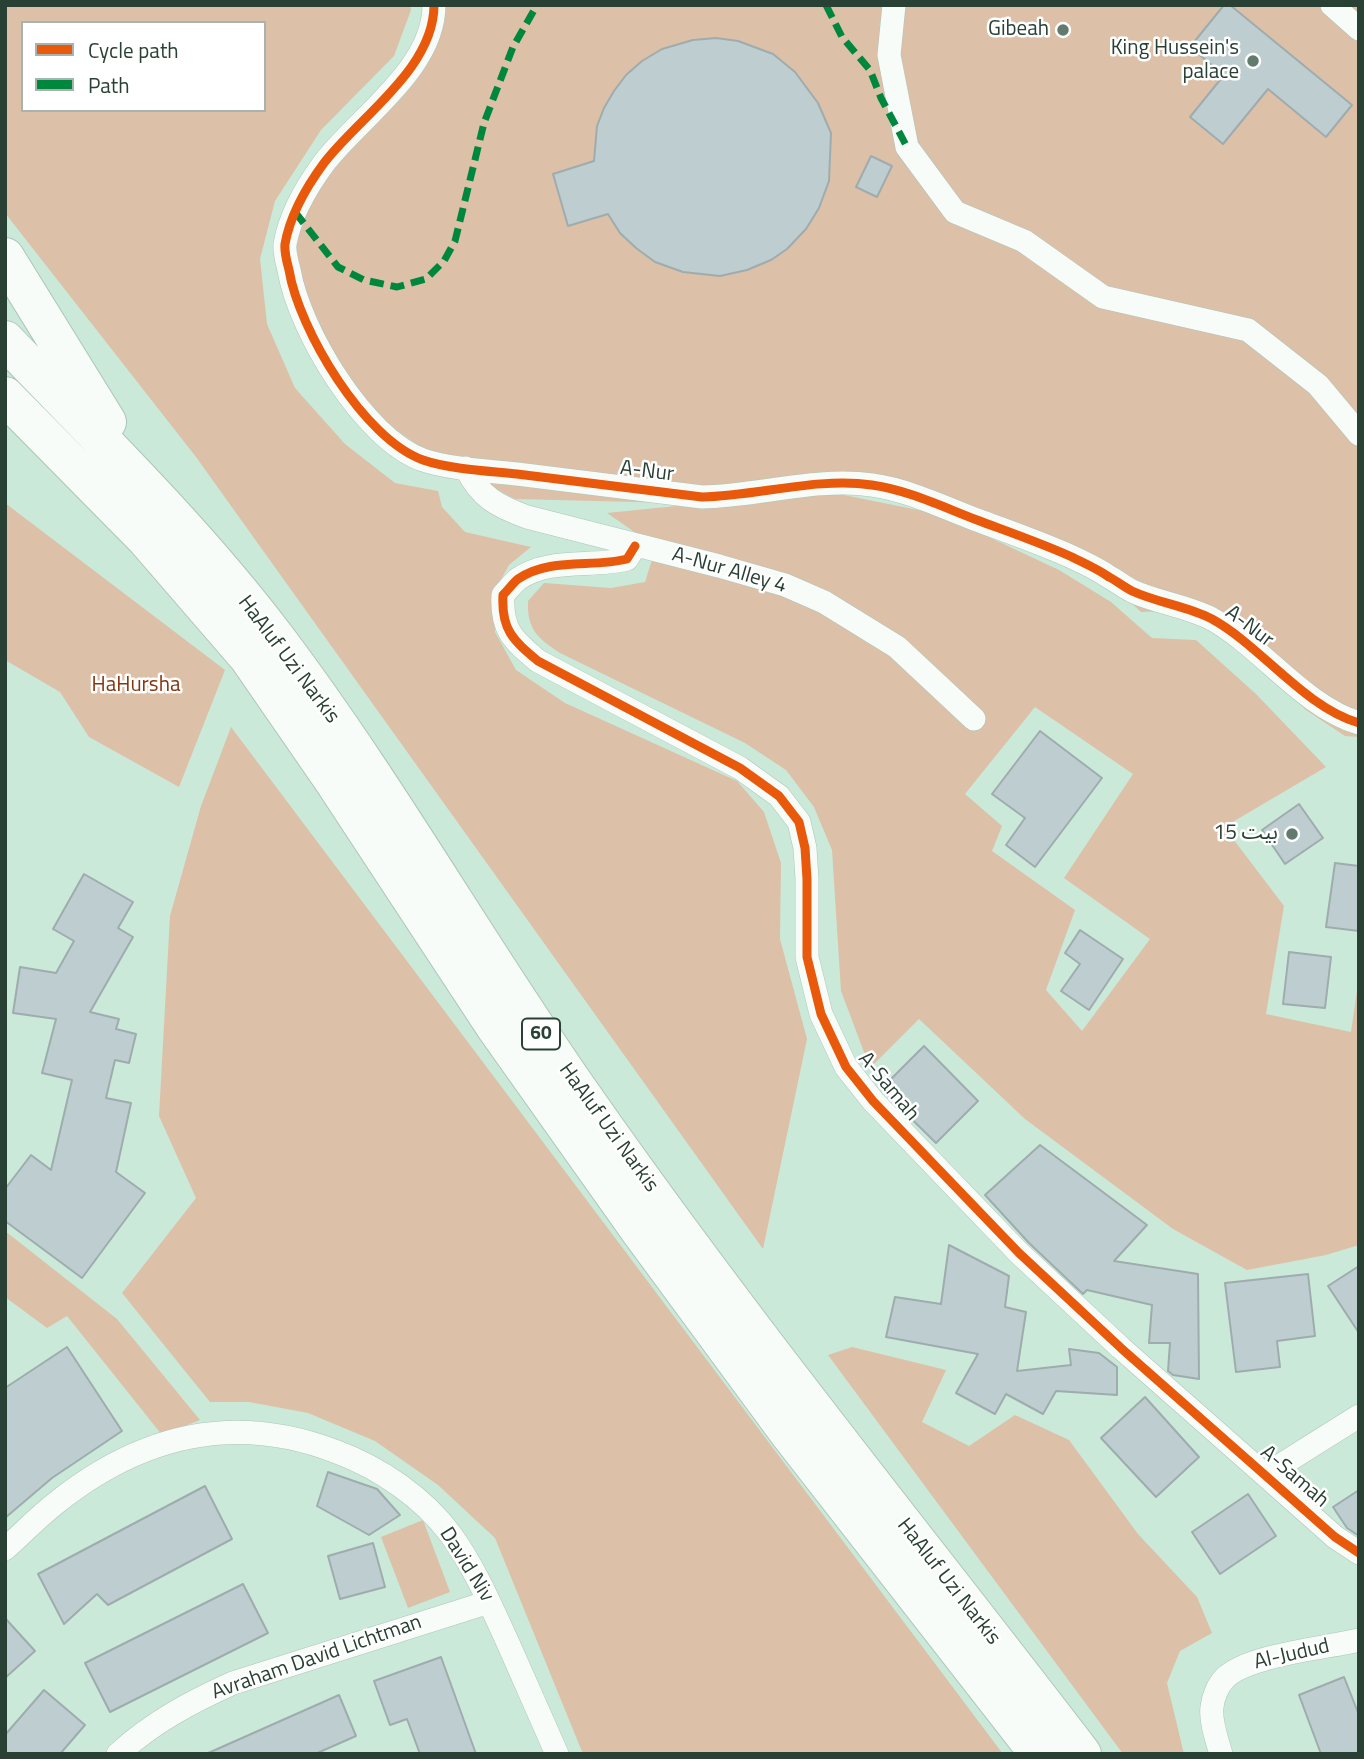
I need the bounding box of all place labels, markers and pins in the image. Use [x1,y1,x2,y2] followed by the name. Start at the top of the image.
[988,17,1049,43] place label: Gibeah
[1055,22,1071,38] marker: Gibeah
[1111,36,1239,86] place label: King Hussein's palace
[1245,53,1261,69] marker: King Hussein's palace
[1213,821,1278,847] place label: بيت 15
[1284,826,1300,842] marker: بيت 15

